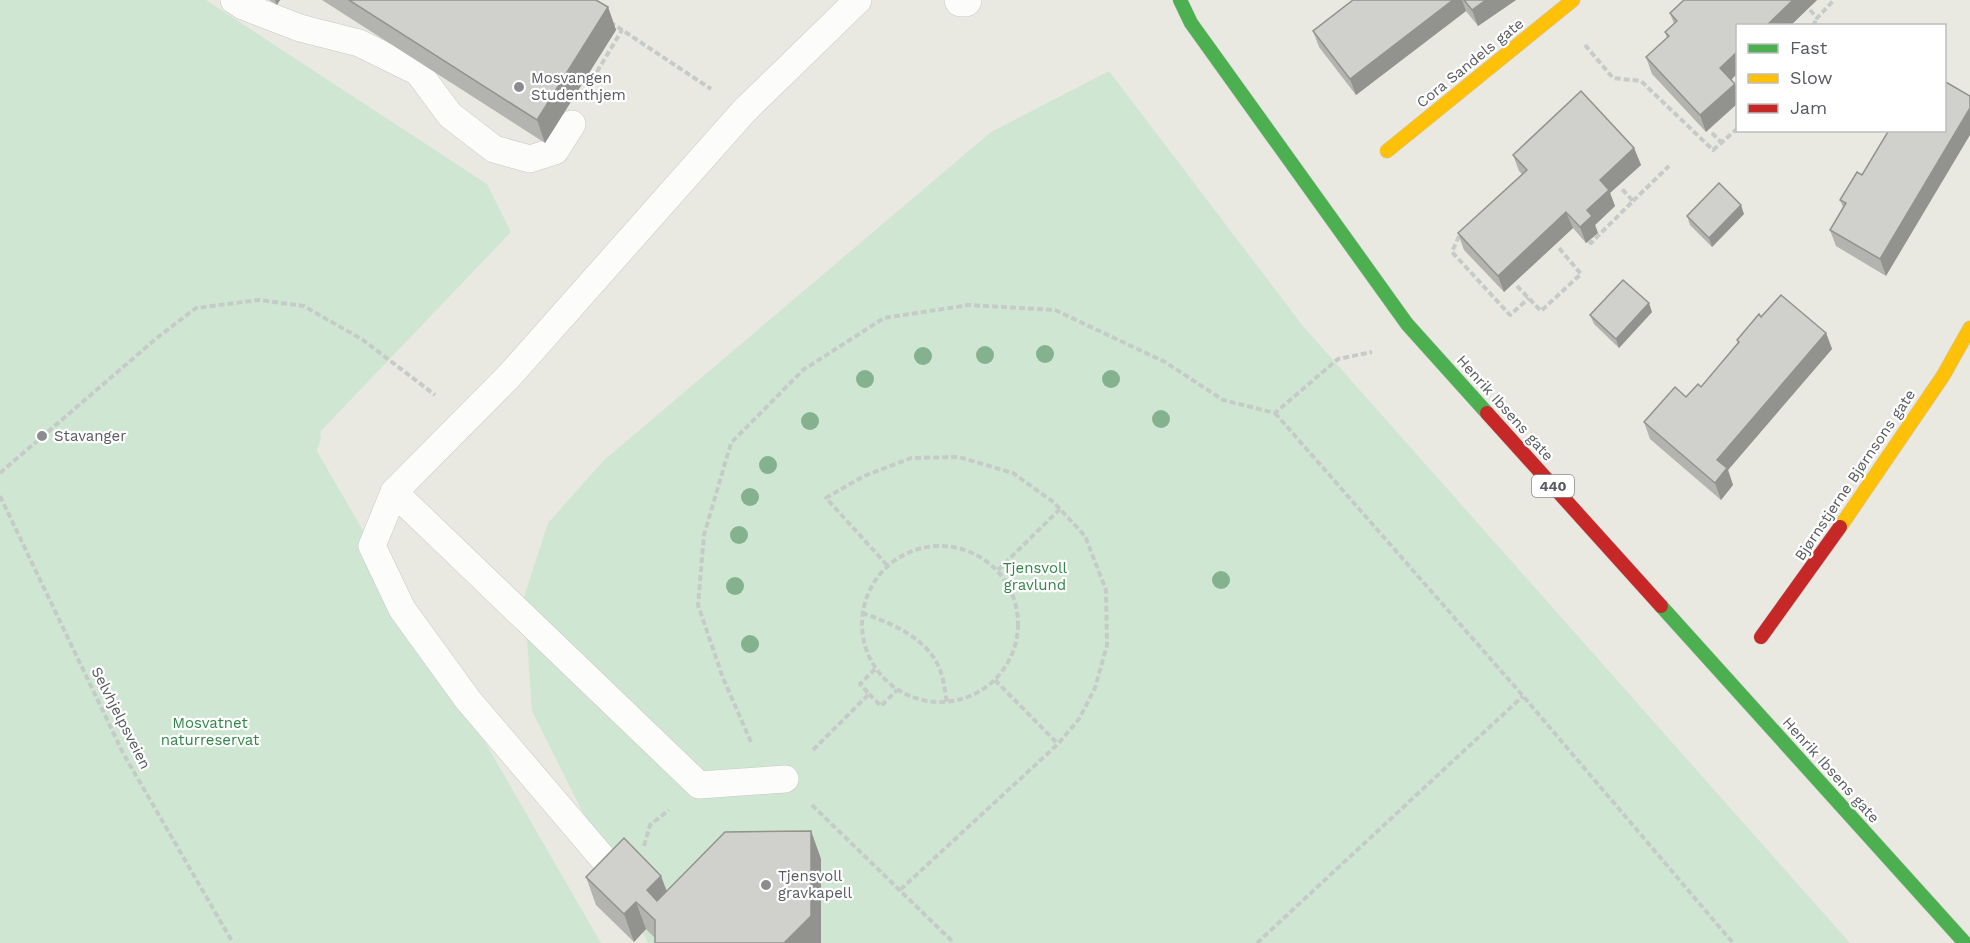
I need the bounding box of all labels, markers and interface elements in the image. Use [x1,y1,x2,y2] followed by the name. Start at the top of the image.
[1413,14,1527,112] street label: Cora Sandels gate
[1736,24,1946,132] legend
[1790,37,1828,58] text: Fast
[1790,67,1833,88] text: Slow
[531,69,626,104] place label: Mosvangen Studenthjem
[512,80,526,94] marker: Mosvangen Studenthjem
[1790,97,1827,118] text: Jam
[1453,351,1557,465] street label: Henrik Ibsens gate
[1791,386,1919,564] street label: Bjørnstjerne Bjørnsons gate
[54,427,126,445] place label: Stavanger
[35,429,49,443] marker: Stavanger
[1532,475,1574,497] road number: 440
[1003,559,1068,594] park label: Tjensvoll gravlund
[87,664,155,772] street label: Selvhjelpsveien
[1779,713,1883,827] street label: Henrik Ibsens gate
[161,714,260,749] park label: Mosvatnet naturreservat
[778,867,852,902] place label: Tjensvoll gravkapell
[759,878,773,892] marker: Tjensvoll gravkapell

